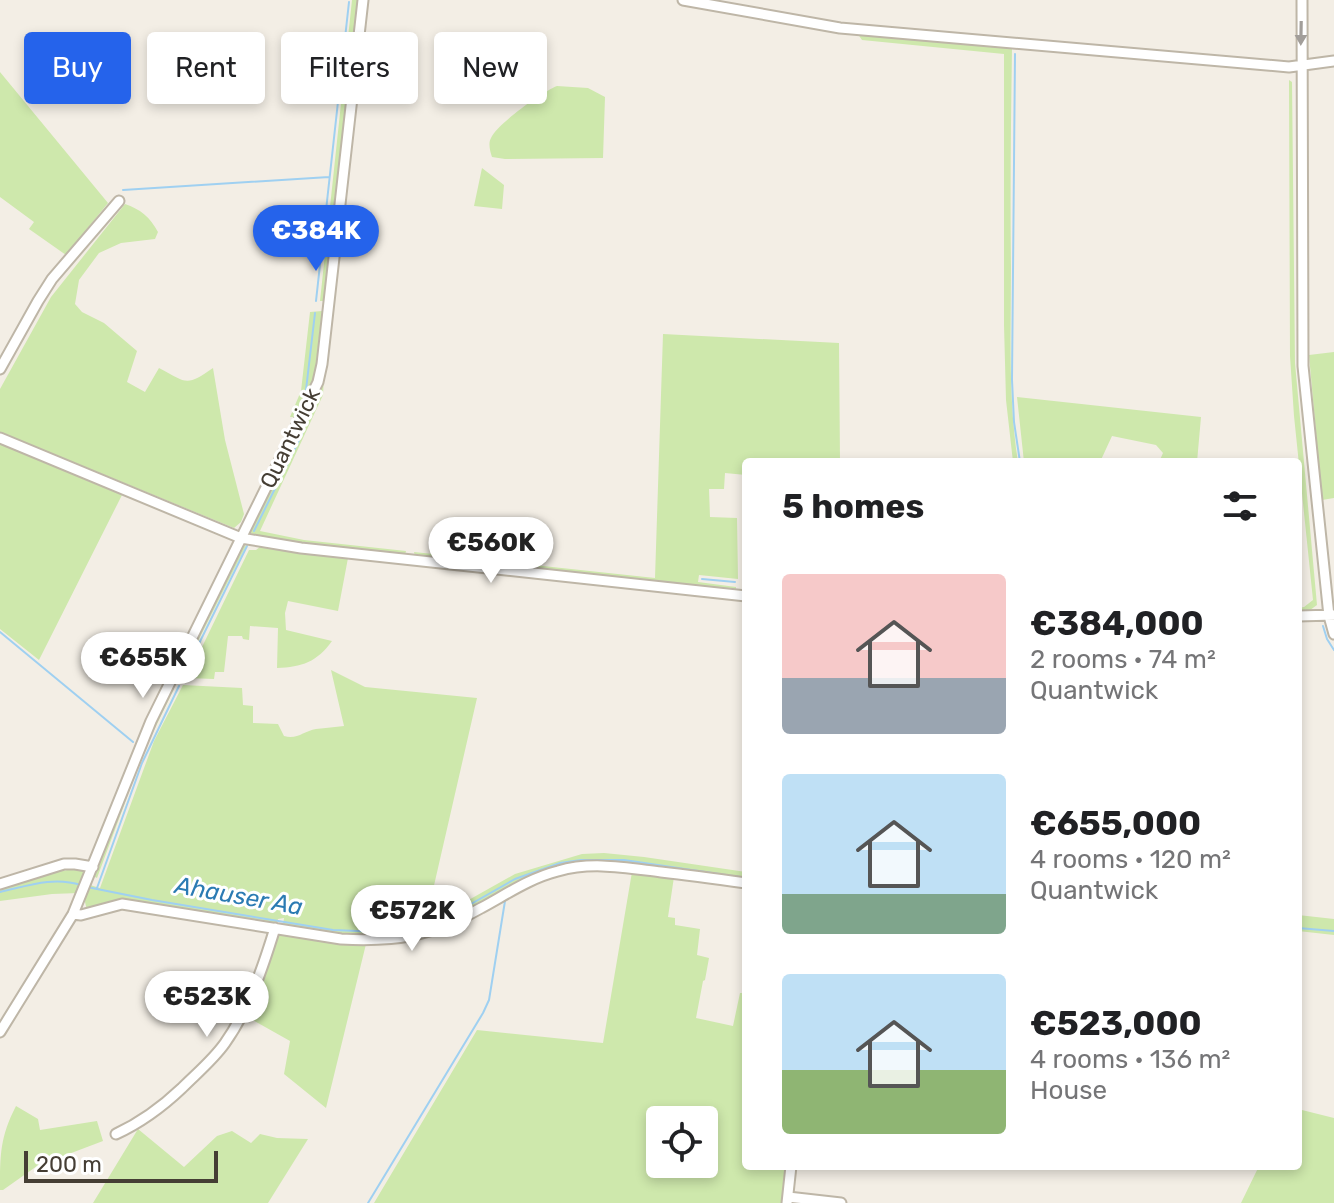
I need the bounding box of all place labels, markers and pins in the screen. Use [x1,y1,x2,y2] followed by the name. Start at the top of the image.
[260,205,372,273] pin: €384K
[435,517,547,585] pin: €560K
[87,632,199,700] pin: €655K
[356,885,468,953] pin: €572K
[151,971,263,1039] pin: €523K

